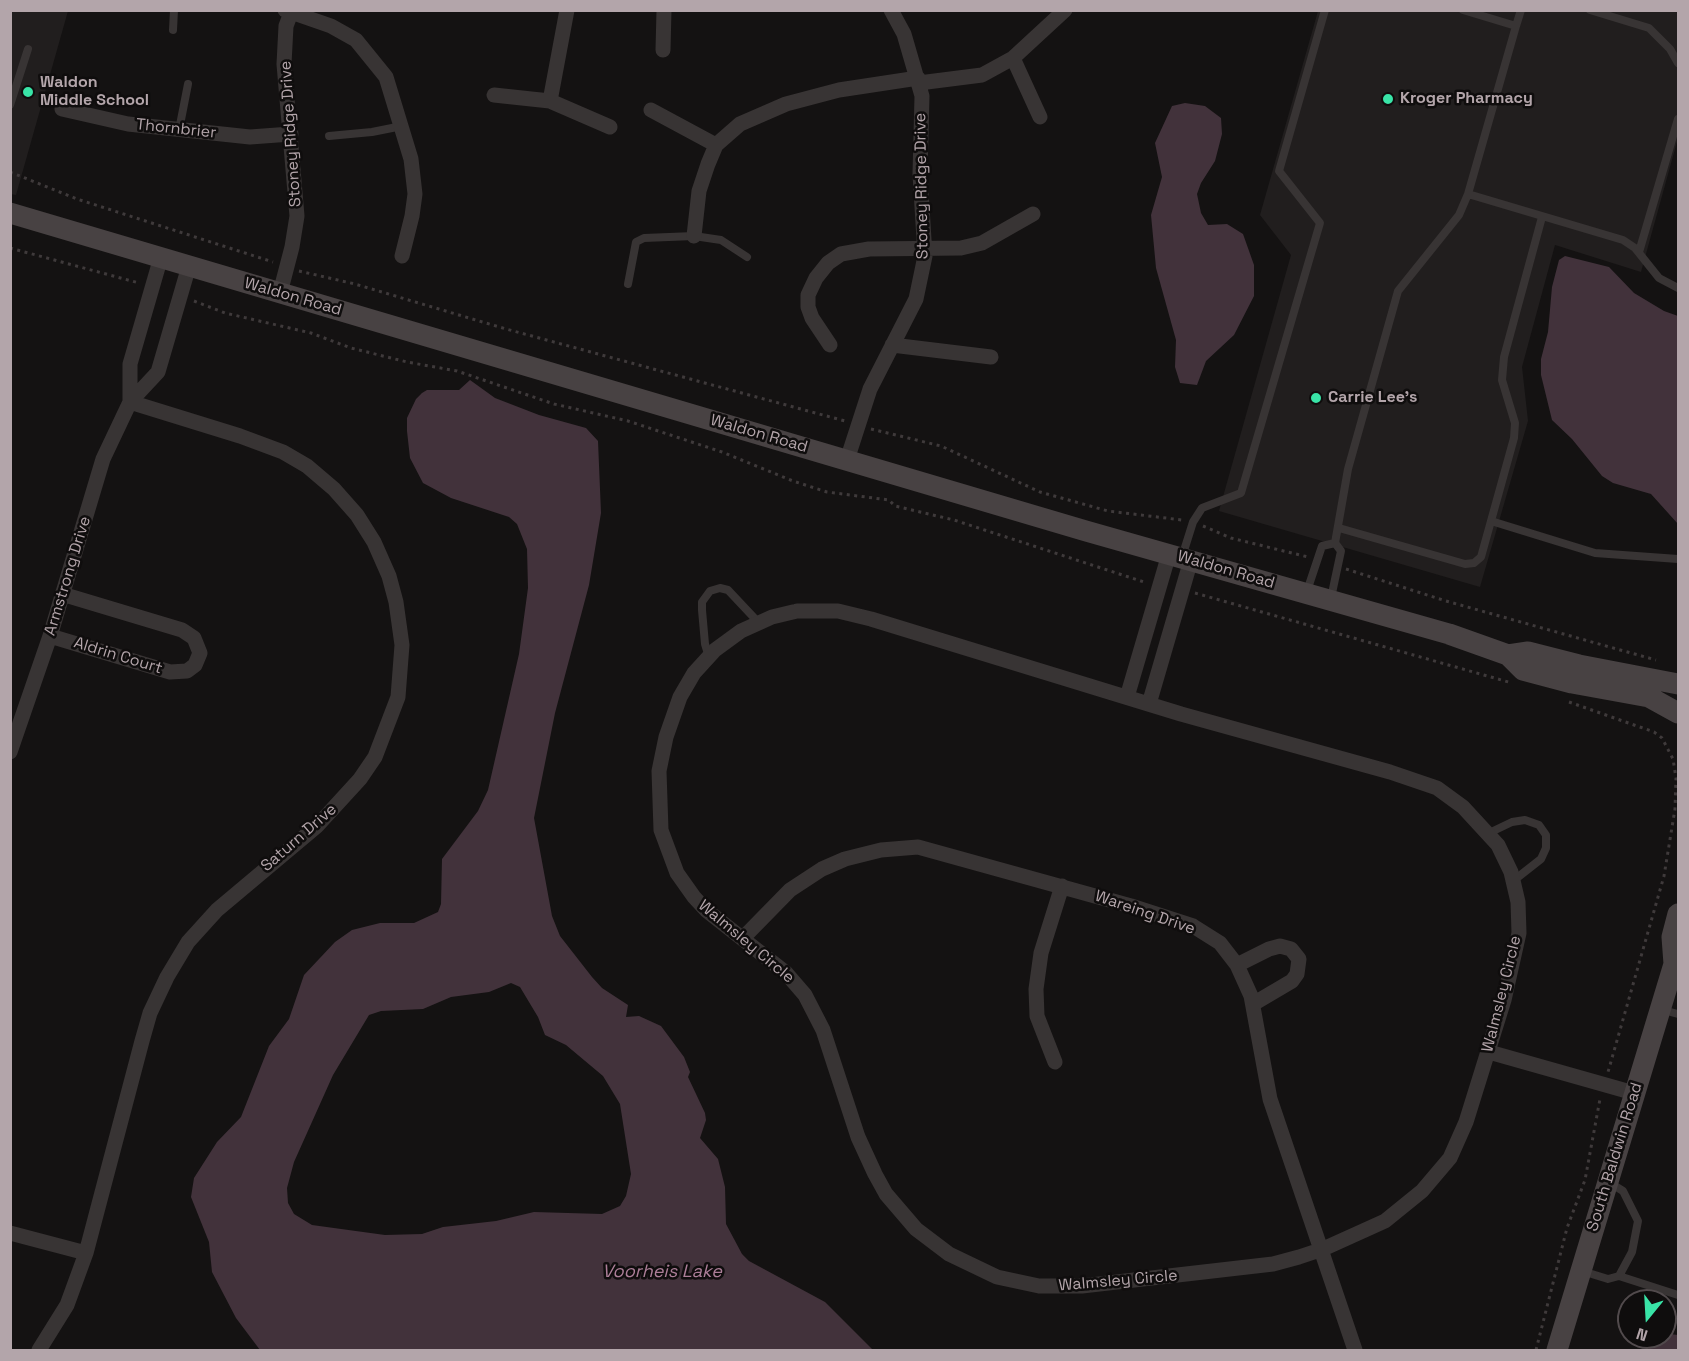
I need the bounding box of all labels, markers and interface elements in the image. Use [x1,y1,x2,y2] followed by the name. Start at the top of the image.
[276,60,306,208] street label: Stoney Ridge Drive
[40,73,149,111] place label: Waldon Middle School
[21,85,35,99] marker: Waldon Middle School
[1400,89,1533,109] place label: Kroger Pharmacy
[1381,92,1395,106] marker: Kroger Pharmacy
[911,113,933,259] street label: Stoney Ridge Drive
[135,115,217,143] street label: Thornbrier
[242,274,344,320] street label: Waldon Road
[1328,388,1417,408] place label: Carrie Lee’s
[1309,391,1323,405] marker: Carrie Lee’s
[708,411,810,457] street label: Waldon Road
[41,514,95,638] street label: Armstrong Drive
[1175,547,1277,593] street label: Waldon Road
[71,633,165,679] street label: Aldrin Court
[257,800,341,876] street label: Saturn Drive
[1092,887,1198,939] street label: Wareing Drive
[694,896,798,988] street label: Walmsley Circle
[1478,934,1526,1054] street label: Walmsley Circle
[1583,1080,1647,1234] street label: South Baldwin Road
[602,1261,722,1283] water label: Voorheis Lake
[1058,1266,1178,1296] street label: Walmsley Circle
[1617,1289,1677,1349] north arrow
[1634,1323,1650,1346] text: N

